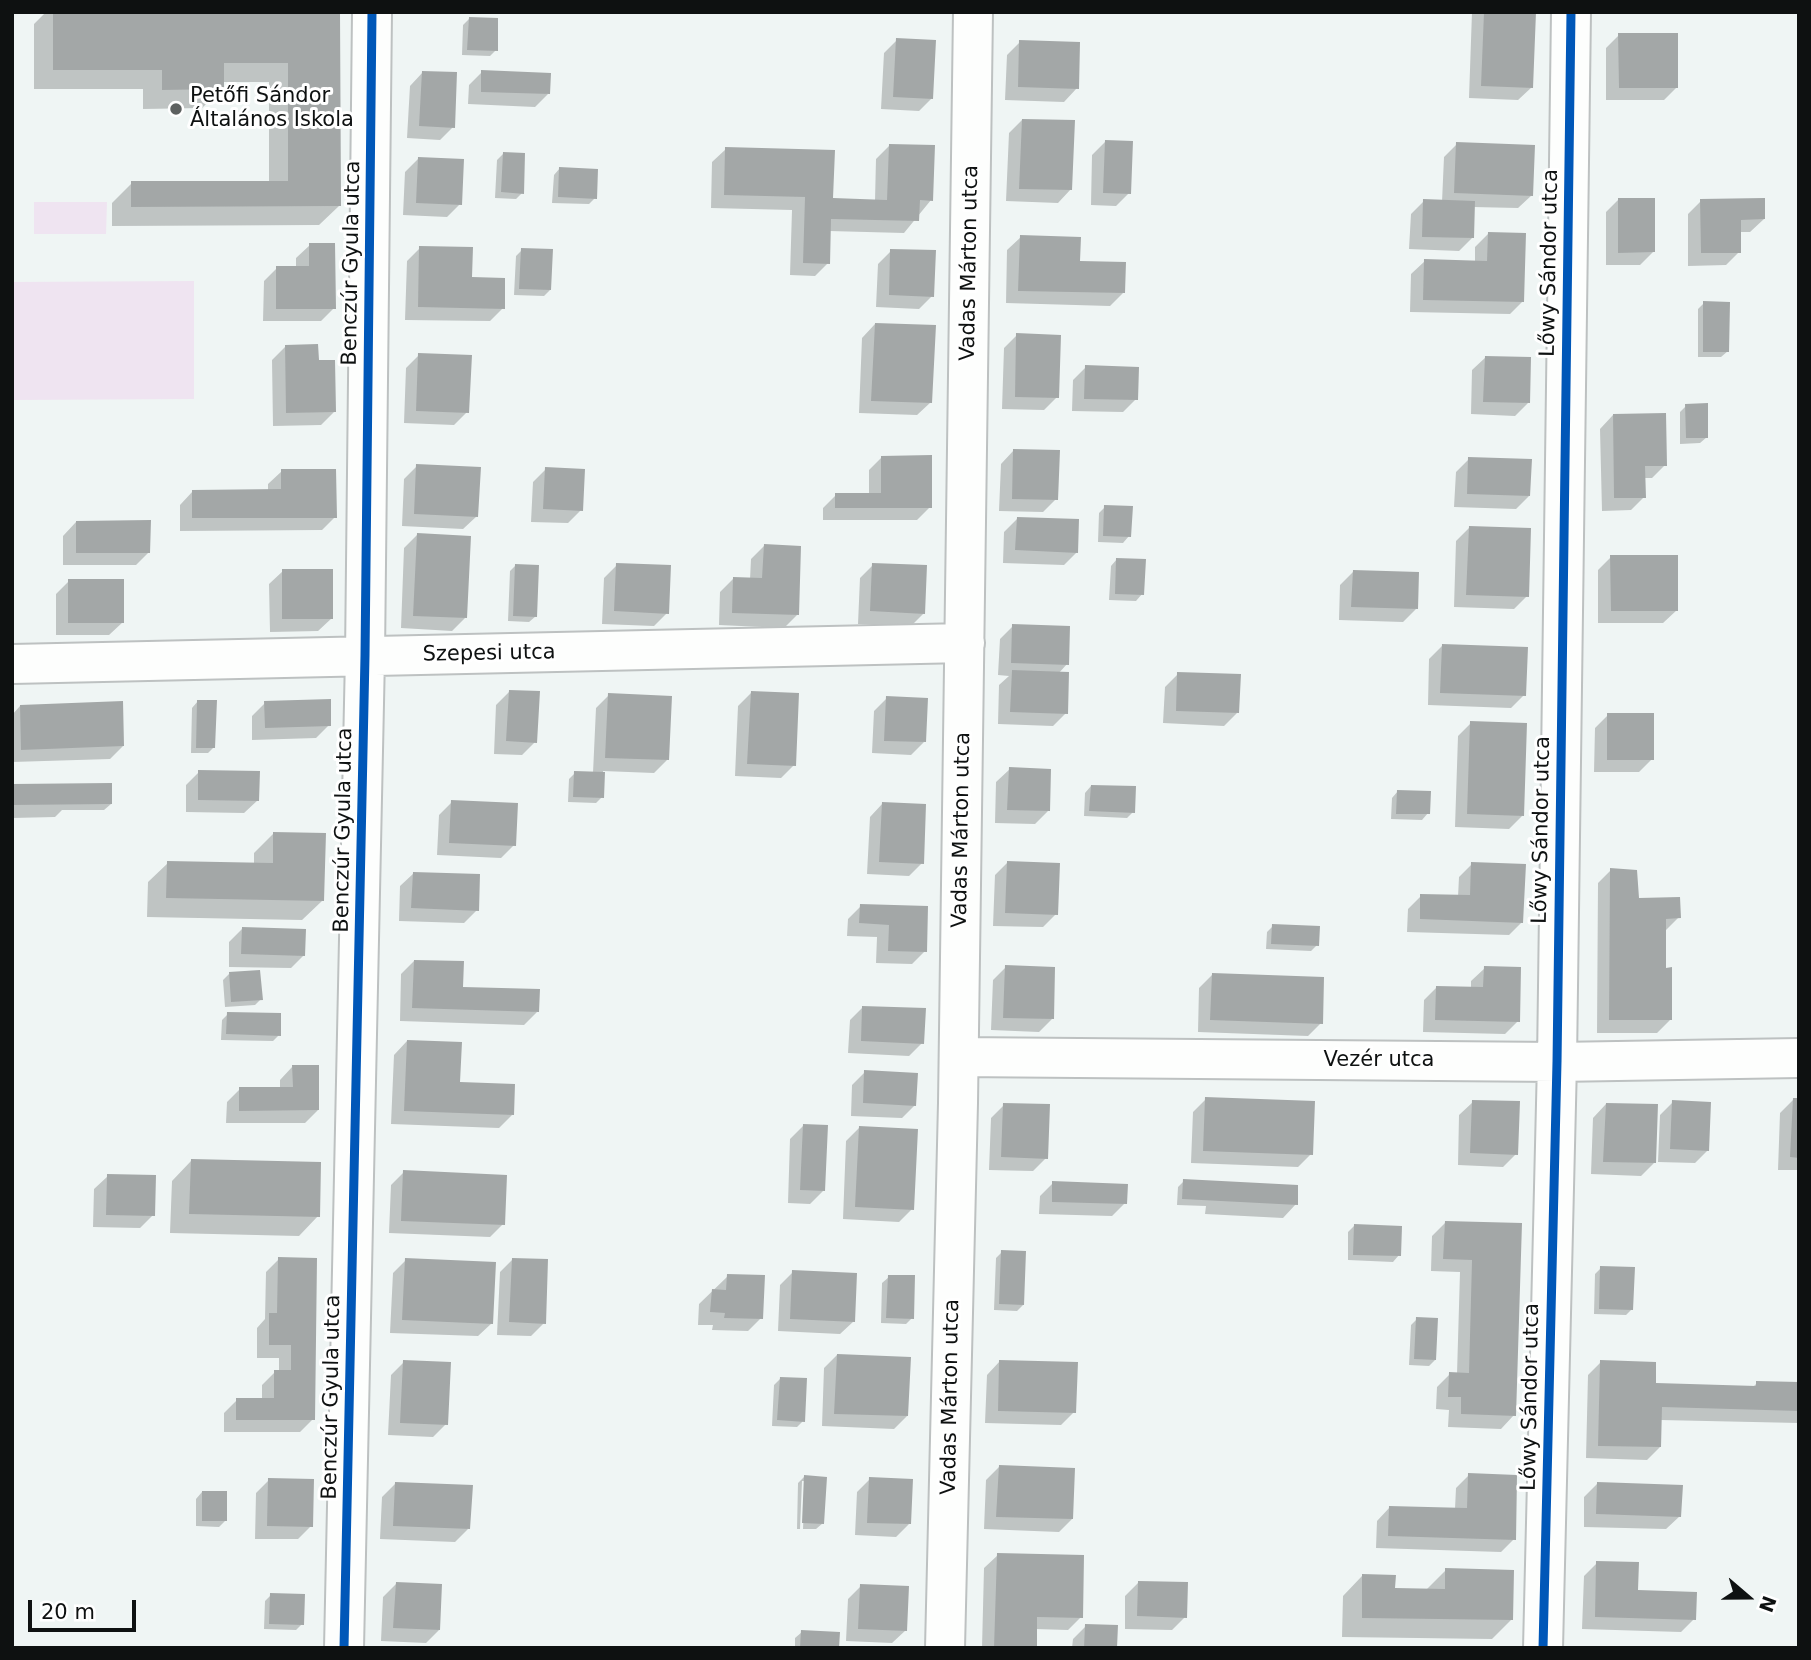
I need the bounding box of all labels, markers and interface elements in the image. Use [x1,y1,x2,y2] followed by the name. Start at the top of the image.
[190,84,354,134] place label: Petőfi Sándor Általános Iskola
[168,101,184,117] marker: Petőfi Sándor Általános Iskola
[338,160,366,366] street label: Benczúr Gyula utca
[956,165,984,361] street label: Vadas Márton utca
[1536,169,1564,357] street label: Lőwy Sándor utca
[422,640,556,668] street label: Szepesi utca
[330,727,358,933] street label: Benczúr Gyula utca
[948,732,976,928] street label: Vadas Márton utca
[1528,736,1556,924] street label: Lőwy Sándor utca
[1324,1048,1434,1074] street label: Vezér utca
[318,1294,346,1500] street label: Benczúr Gyula utca
[937,1299,965,1495] street label: Vadas Márton utca
[1517,1303,1545,1491] street label: Lőwy Sándor utca
[1713,1562,1783,1632] north arrow
[32,1586,140,1630] scale bar
[1755,1593,1781,1615] text: N
[41,1600,95,1624] text: 20 m

